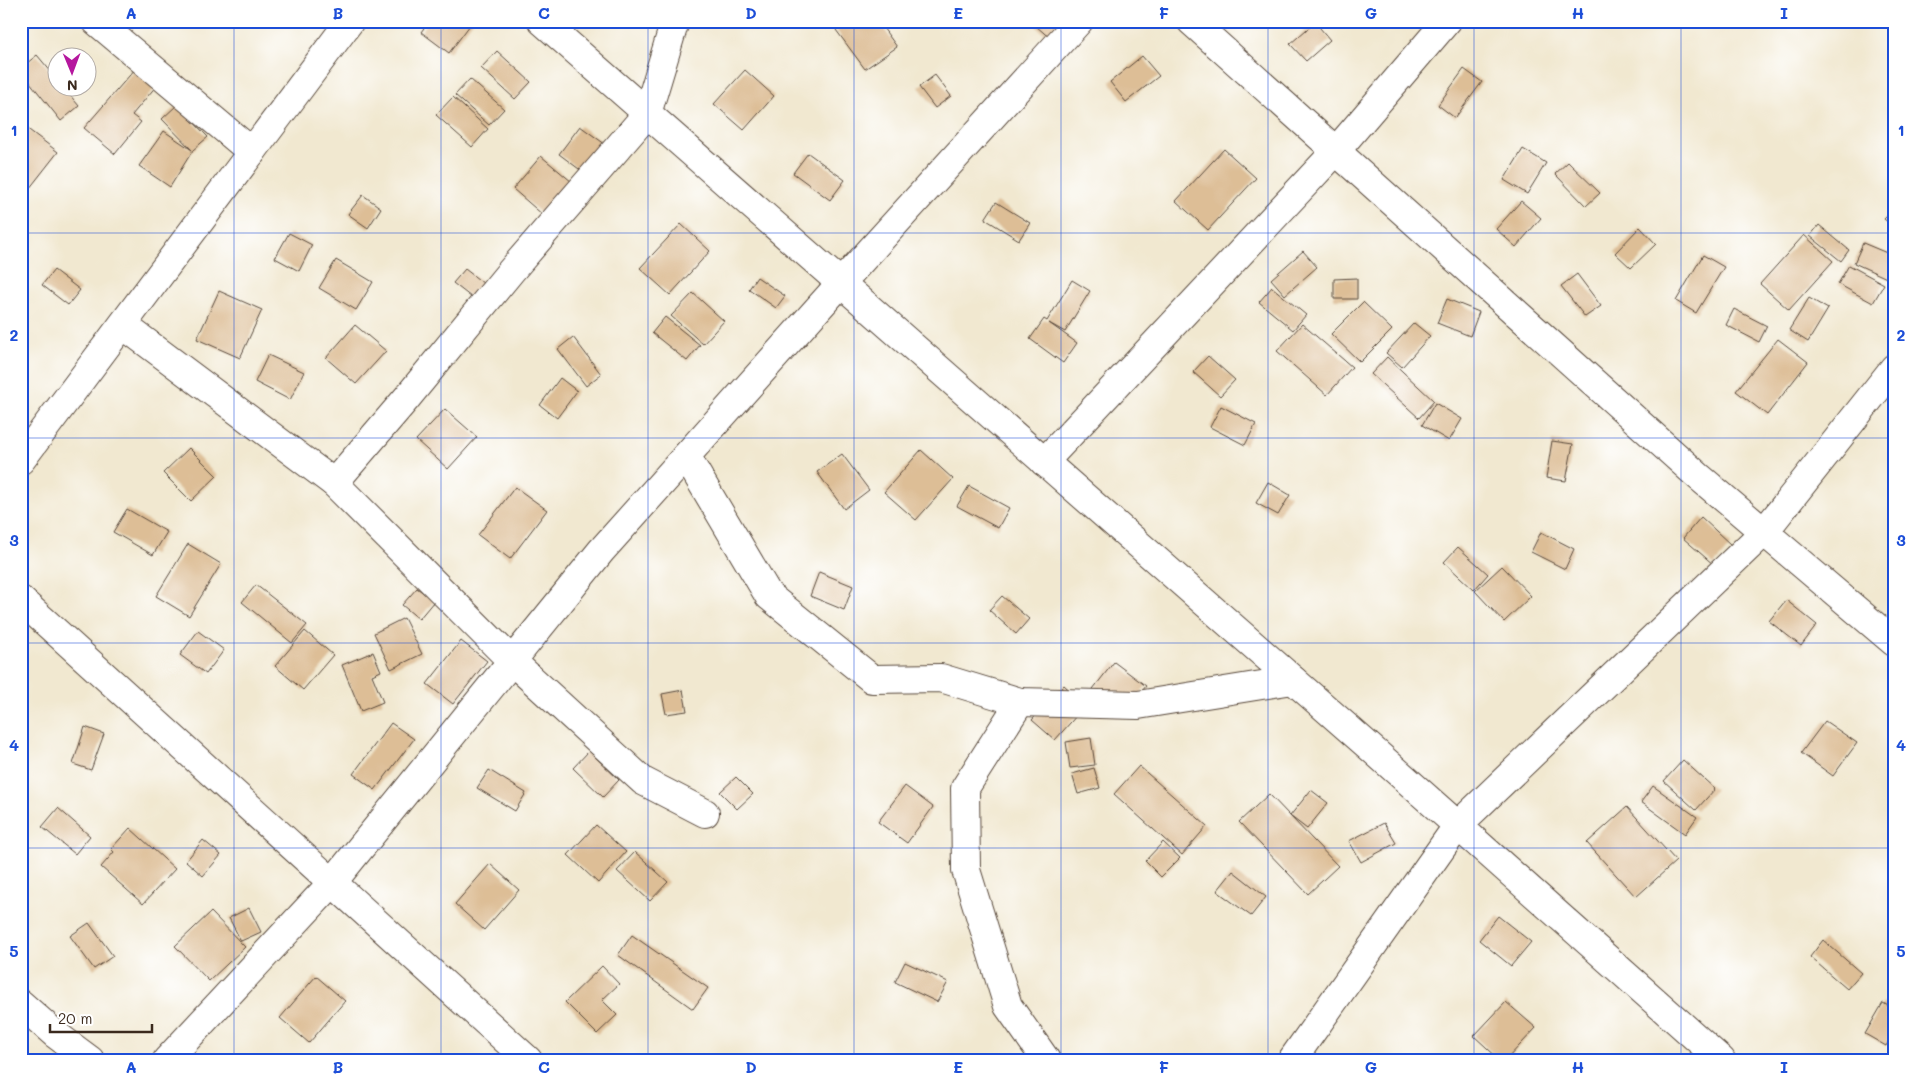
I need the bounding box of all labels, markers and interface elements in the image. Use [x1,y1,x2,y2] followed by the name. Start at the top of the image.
[125,2,137,23] text: A
[333,2,343,23] text: B
[538,2,550,23] text: C
[745,2,757,23] text: D
[953,2,963,23] text: E
[1159,2,1169,23] text: F
[1365,2,1377,23] text: G
[1572,2,1584,23] text: H
[1780,2,1788,23] text: I
[48,48,98,98] north arrow
[67,76,78,95] text: N
[10,119,18,140] text: 1
[1897,119,1905,140] text: 1
[10,324,19,345] text: 2
[1897,324,1906,345] text: 2
[9,529,19,550] text: 3
[1896,529,1906,550] text: 3
[9,734,19,755] text: 4
[1896,734,1906,755] text: 4
[9,940,19,961] text: 5
[1896,940,1906,961] text: 5
[50,1001,152,1033] scale bar
[58,1008,92,1028] text: 20 m
[125,1056,137,1077] text: A
[333,1056,343,1077] text: B
[538,1056,550,1077] text: C
[745,1056,757,1077] text: D
[953,1056,963,1077] text: E
[1159,1056,1169,1077] text: F
[1365,1056,1377,1077] text: G
[1572,1056,1584,1077] text: H
[1780,1056,1788,1077] text: I

